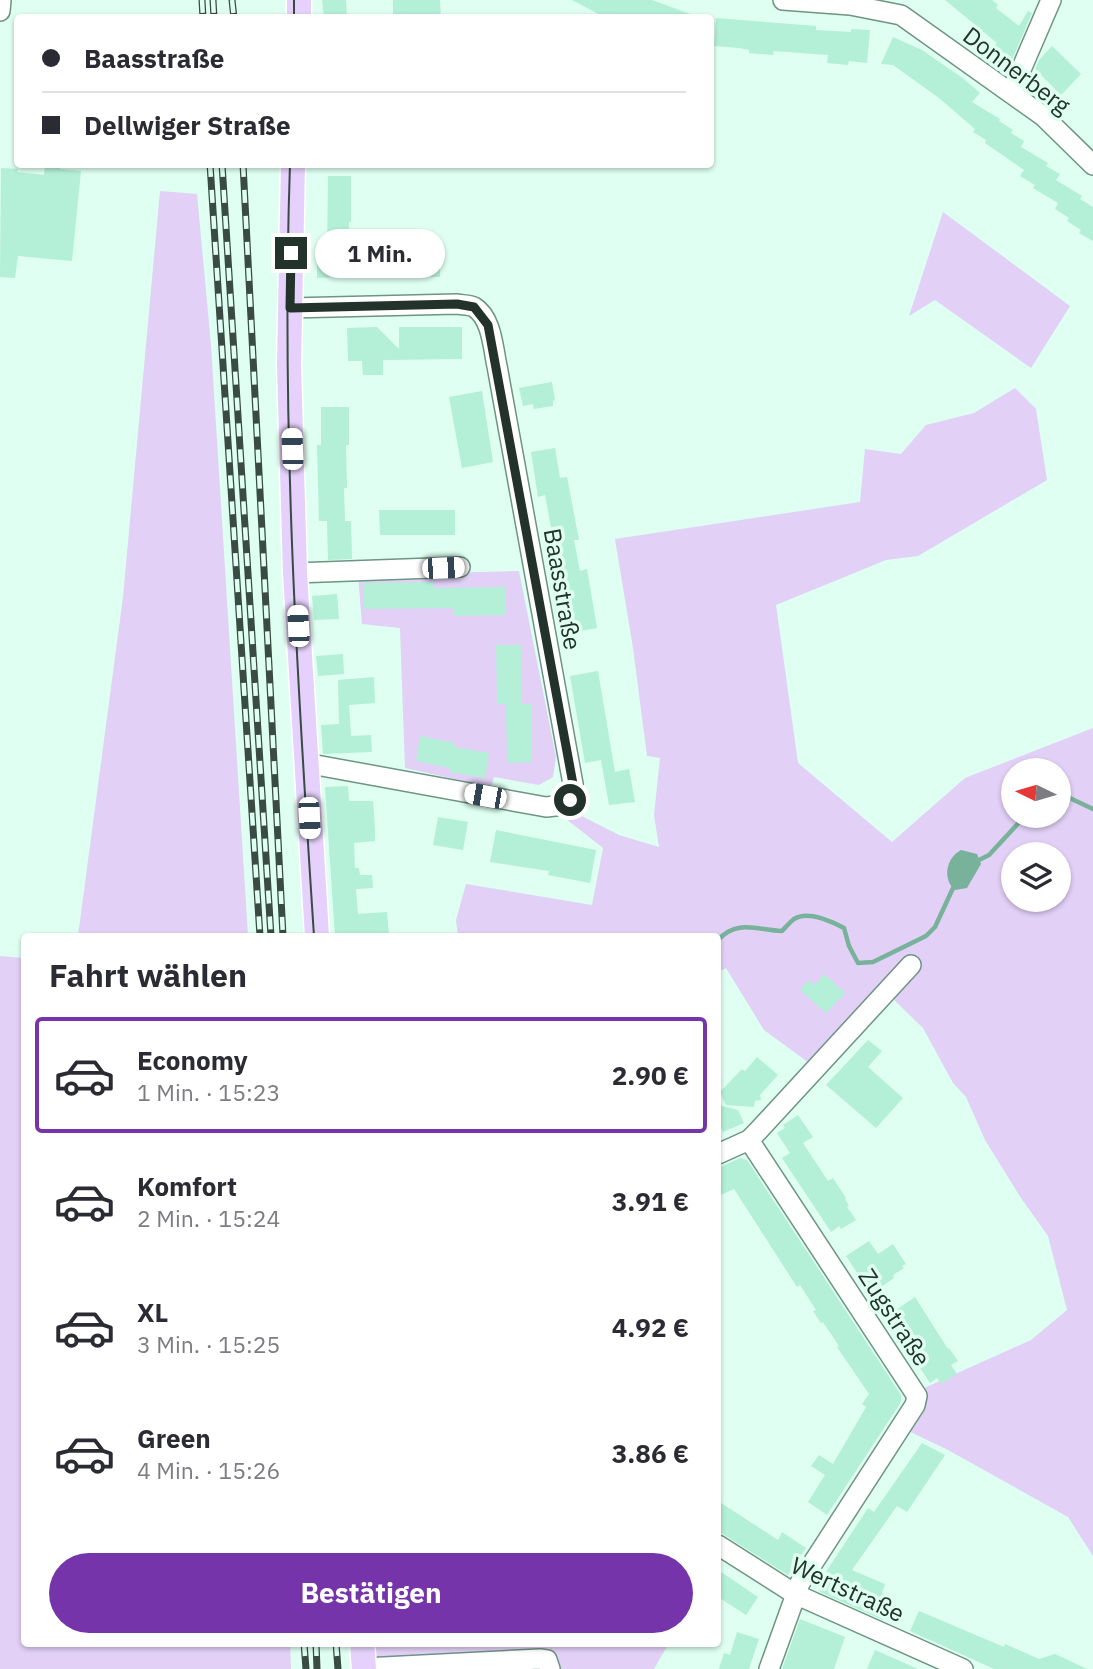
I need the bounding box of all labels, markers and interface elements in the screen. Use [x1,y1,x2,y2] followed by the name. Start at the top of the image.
[957,19,1078,121] street label: Donnerberg
[84,41,224,75] text: Baasstraße
[84,108,291,142] text: Dellwiger Straße
[316,229,445,278] callout: 1 Min.
[275,237,307,269] route end
[347,238,413,268] text: 1 Min.
[281,428,304,470] car
[537,526,589,652] street label: Baasstraße
[422,557,465,579] car
[287,604,310,648] car
[1001,758,1071,828] north arrow
[1001,758,1071,912] map controls
[463,782,508,810] car
[554,784,586,816] route start
[298,796,321,840] car
[1001,842,1071,912] button: layers
[49,954,247,996] text: Fahrt wählen
[137,1043,248,1077] text: Economy
[53,1044,116,1107] icon: car
[612,1058,689,1092] text: 2.90 €
[137,1077,280,1107] text: 1 Min. · 15:23
[137,1169,237,1203] text: Komfort
[53,1170,116,1233] icon: car
[612,1184,689,1218] text: 3.91 €
[137,1203,280,1233] text: 2 Min. · 15:24
[852,1262,938,1372] street label: Zugstraße
[137,1295,168,1329] text: XL
[53,1296,116,1359] icon: car
[612,1310,689,1344] text: 4.92 €
[137,1329,280,1359] text: 3 Min. · 15:25
[137,1421,211,1455] text: Green
[53,1422,116,1485] icon: car
[612,1436,689,1470] text: 3.86 €
[137,1455,280,1485] text: 4 Min. · 15:26
[786,1549,910,1629] street label: Wertstraße
[49,1553,693,1633] button: Bestätigen

